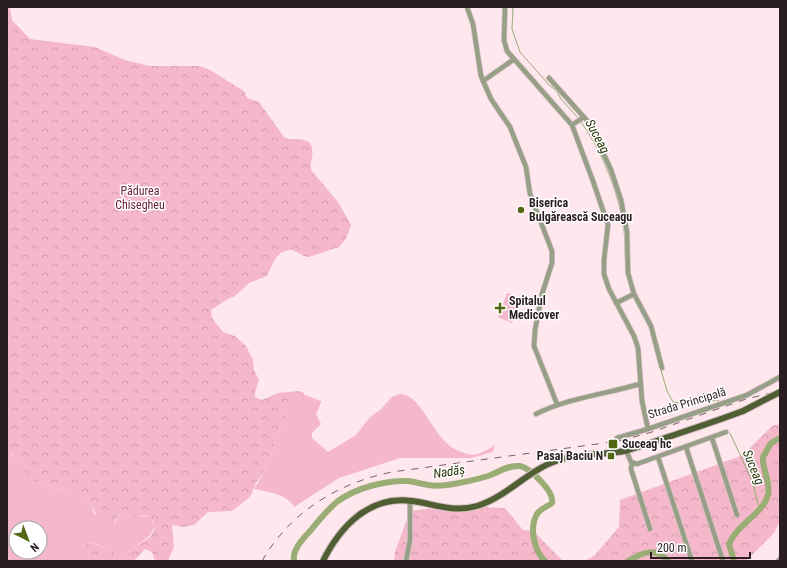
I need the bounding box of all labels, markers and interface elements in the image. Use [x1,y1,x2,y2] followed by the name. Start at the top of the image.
[582,117,613,156] water label: Suceag
[115,184,165,212] park label: Pădurea Chisegheu
[529,196,632,224] place label: Biserica Bulgărească Suceagu
[516,205,526,215] marker: Biserica Bulgărească Suceagu
[509,294,559,322] place label: Spitalul Medicover
[494,302,506,314] marker: Spitalul Medicover
[646,384,728,421] street label: Strada Principală
[622,437,672,451] place label: Suceag hc
[607,438,619,450] marker: Suceag hc
[740,447,767,487] water label: Suceag
[537,449,603,463] place label: Pasaj Baciu N
[606,451,616,461] marker: Pasaj Baciu N
[432,462,466,482] water label: Nadăș
[8,520,48,560] north arrow
[651,534,750,560] scale bar
[27,540,41,554] text: N
[657,541,687,555] text: 200 m

